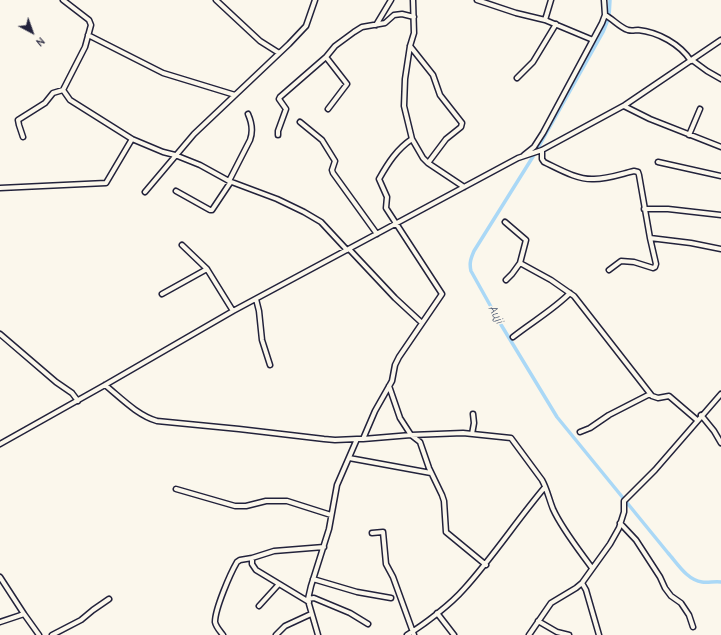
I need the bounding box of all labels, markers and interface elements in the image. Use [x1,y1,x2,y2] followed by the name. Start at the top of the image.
[12,12,52,52] north arrow
[33,34,47,49] text: N
[485,303,507,327] water label: Auji

